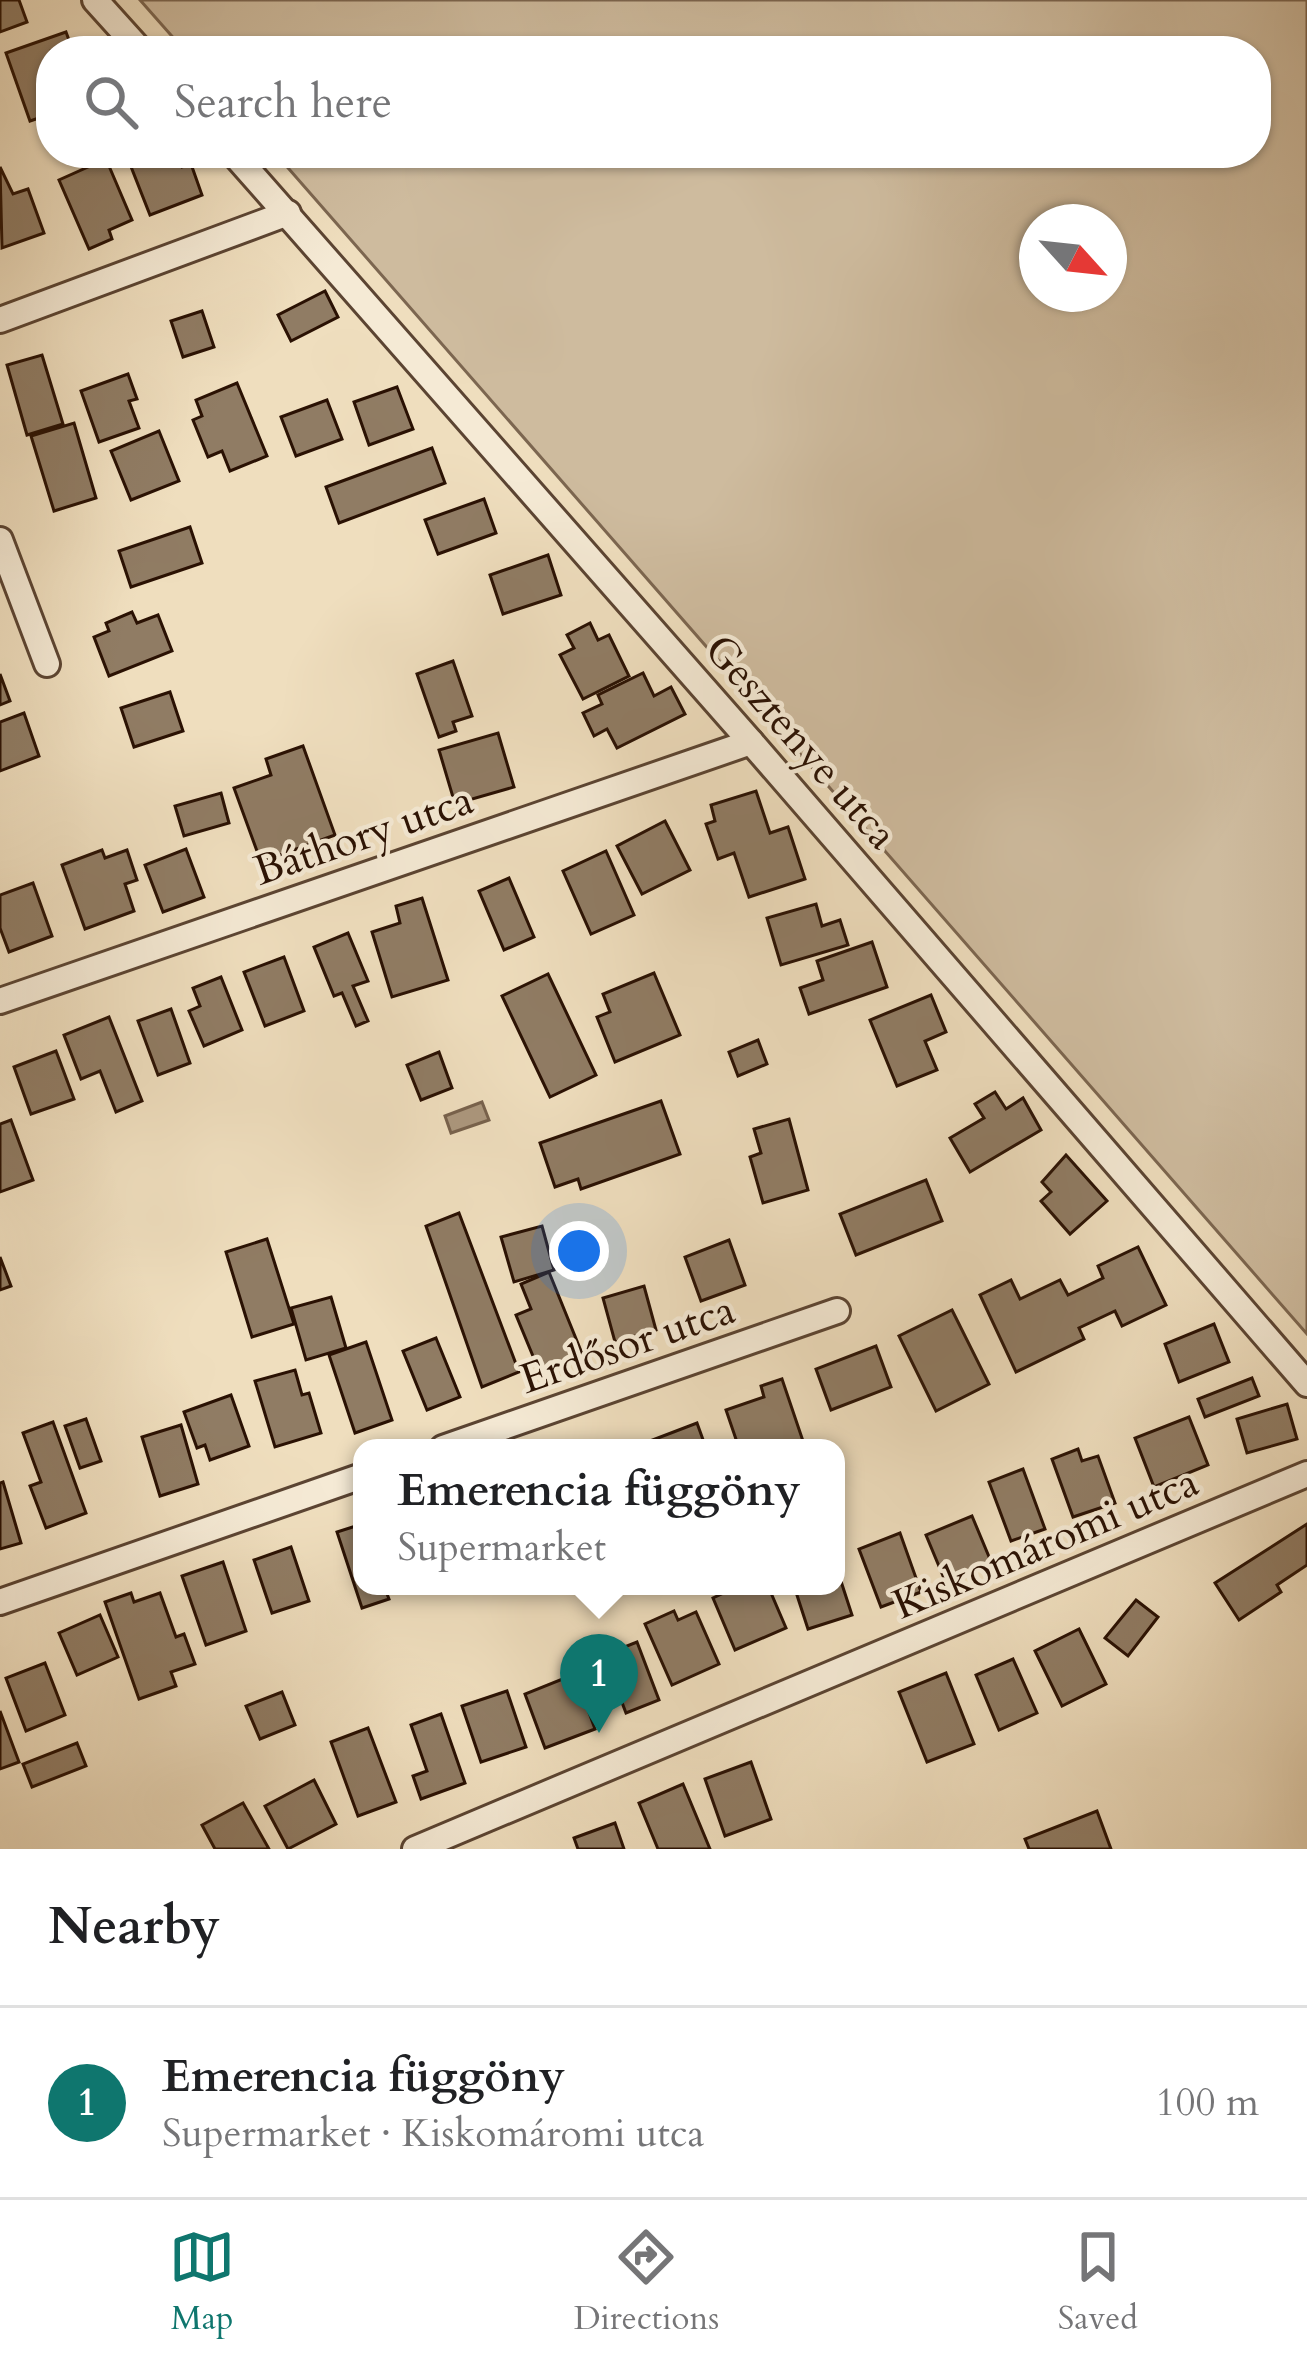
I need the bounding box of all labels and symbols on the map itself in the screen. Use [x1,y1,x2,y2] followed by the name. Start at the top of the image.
[1019,204,1127,312] north arrow
[692,622,910,862] street label: Gesztenye utca
[246,771,481,900] street label: Báthory utca
[549,1221,609,1281] your location
[513,1281,742,1408] street label: Erdősor utca
[884,1453,1207,1633] street label: Kiskomáromi utca
[560,1634,638,1733] pin: 1

